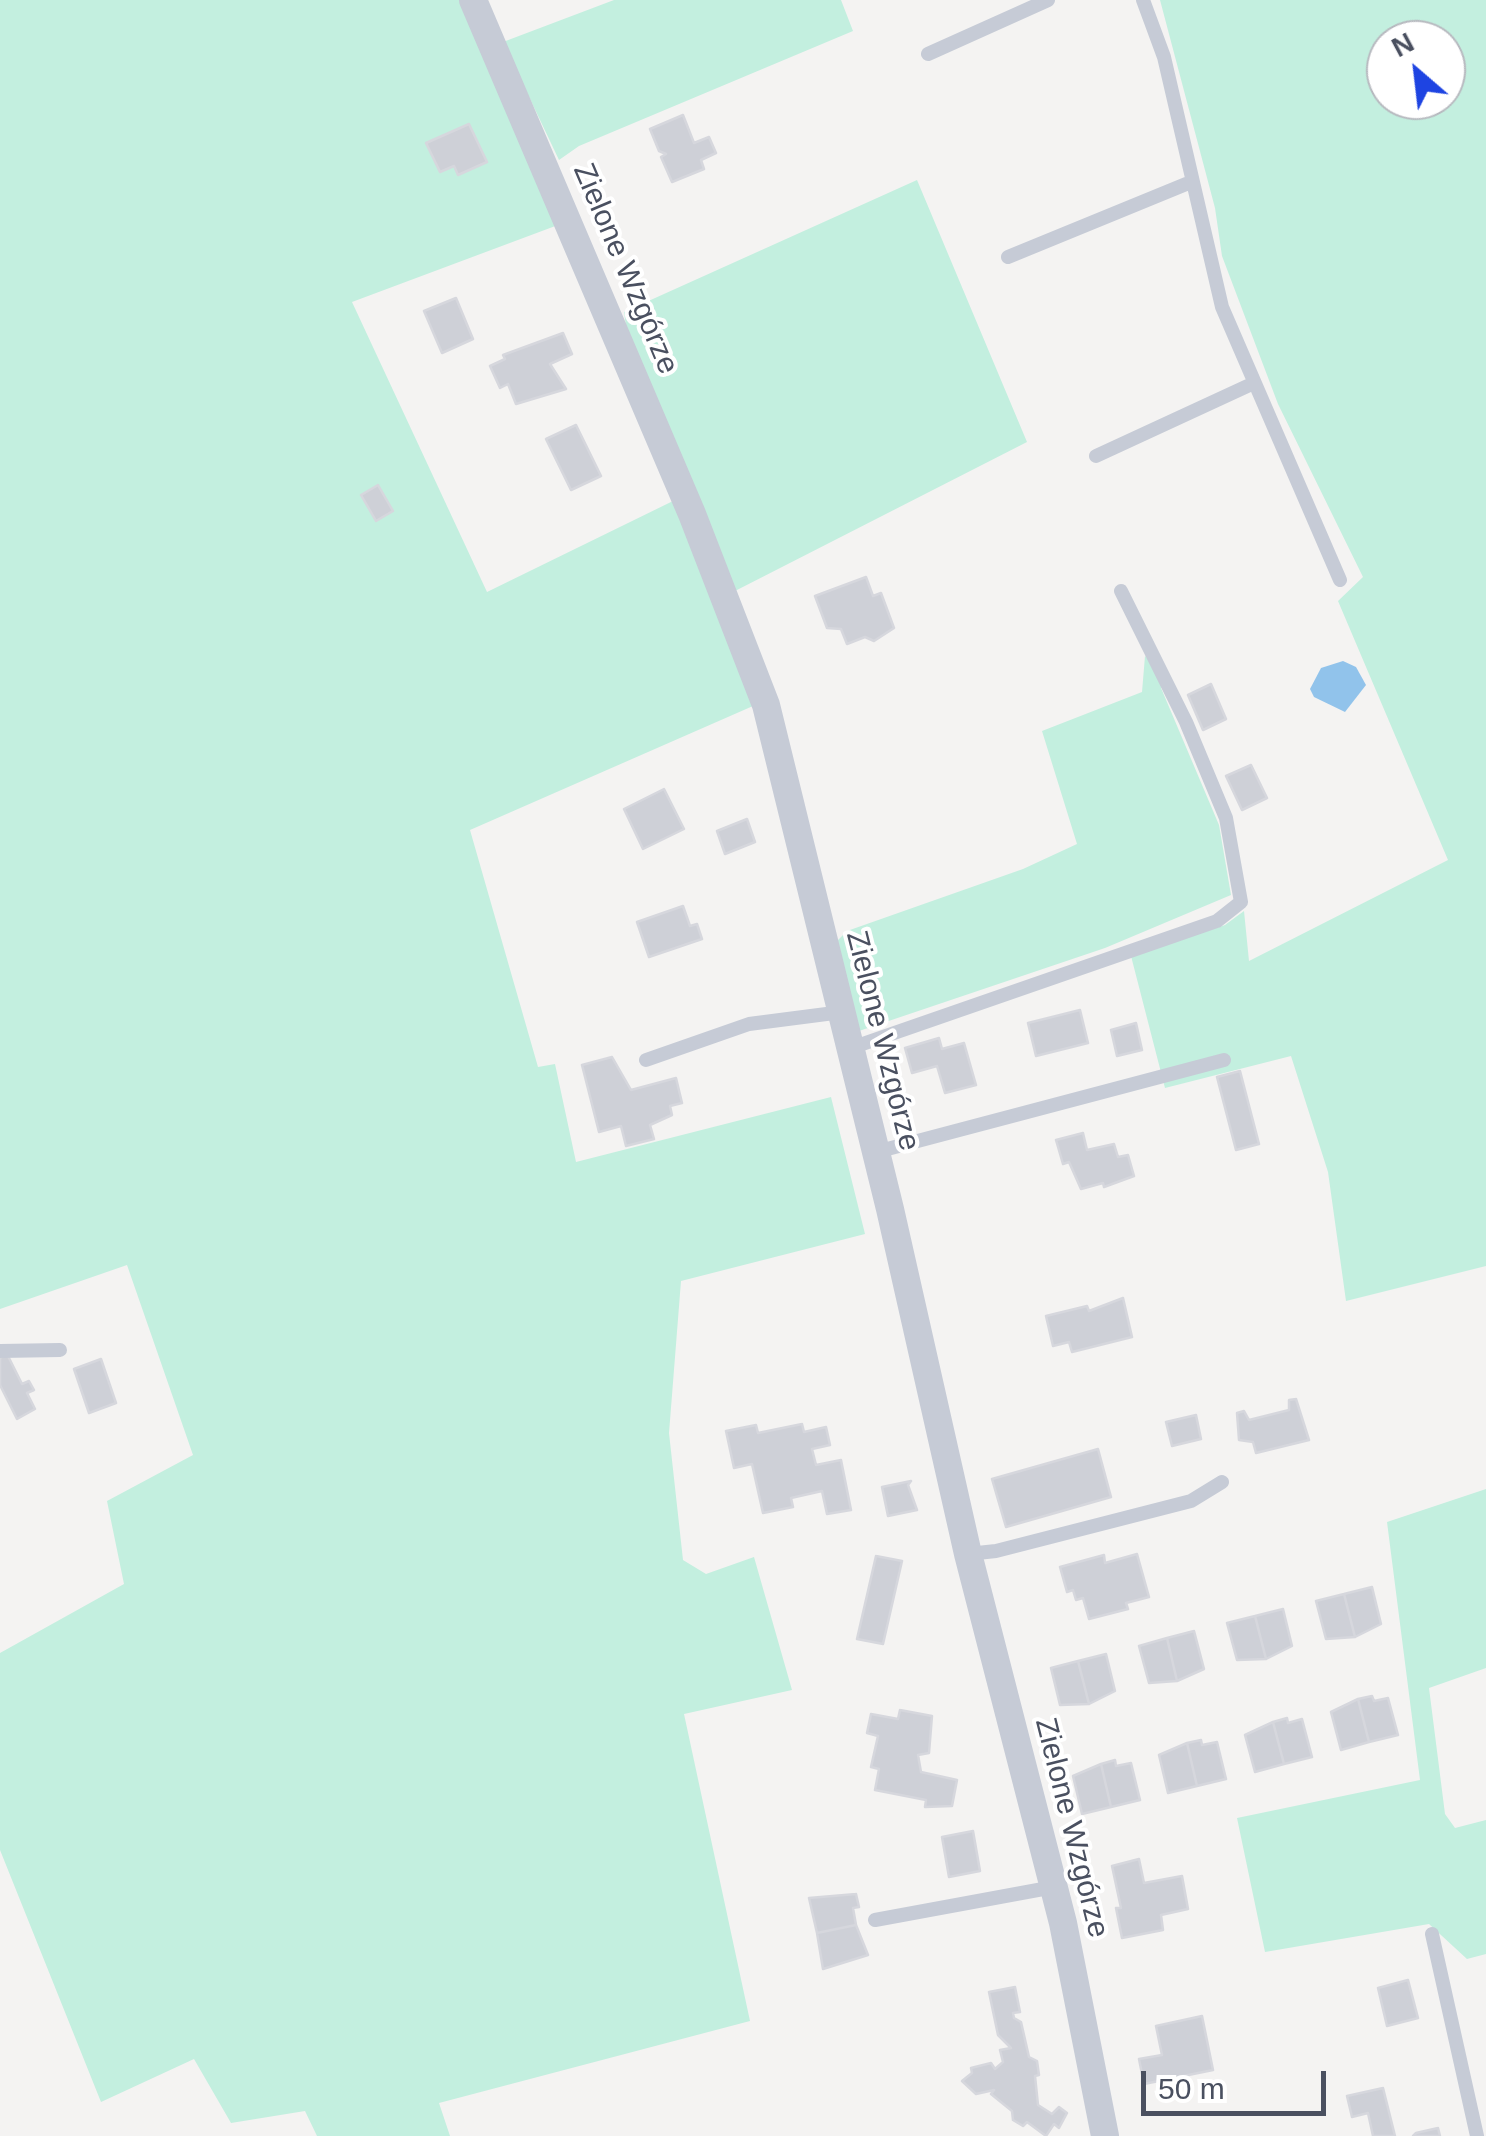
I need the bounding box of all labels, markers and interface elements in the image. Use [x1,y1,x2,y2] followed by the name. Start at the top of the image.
[1366,20,1466,120] north arrow
[1386,26,1419,63] text: N
[564,158,686,380] street label: Zielone Wzgórze
[837,927,927,1155] street label: Zielone Wzgórze
[1026,1714,1116,1942] street label: Zielone Wzgórze
[1146,2051,1331,2113] scale bar
[1158,2072,1225,2105] text: 50 m

